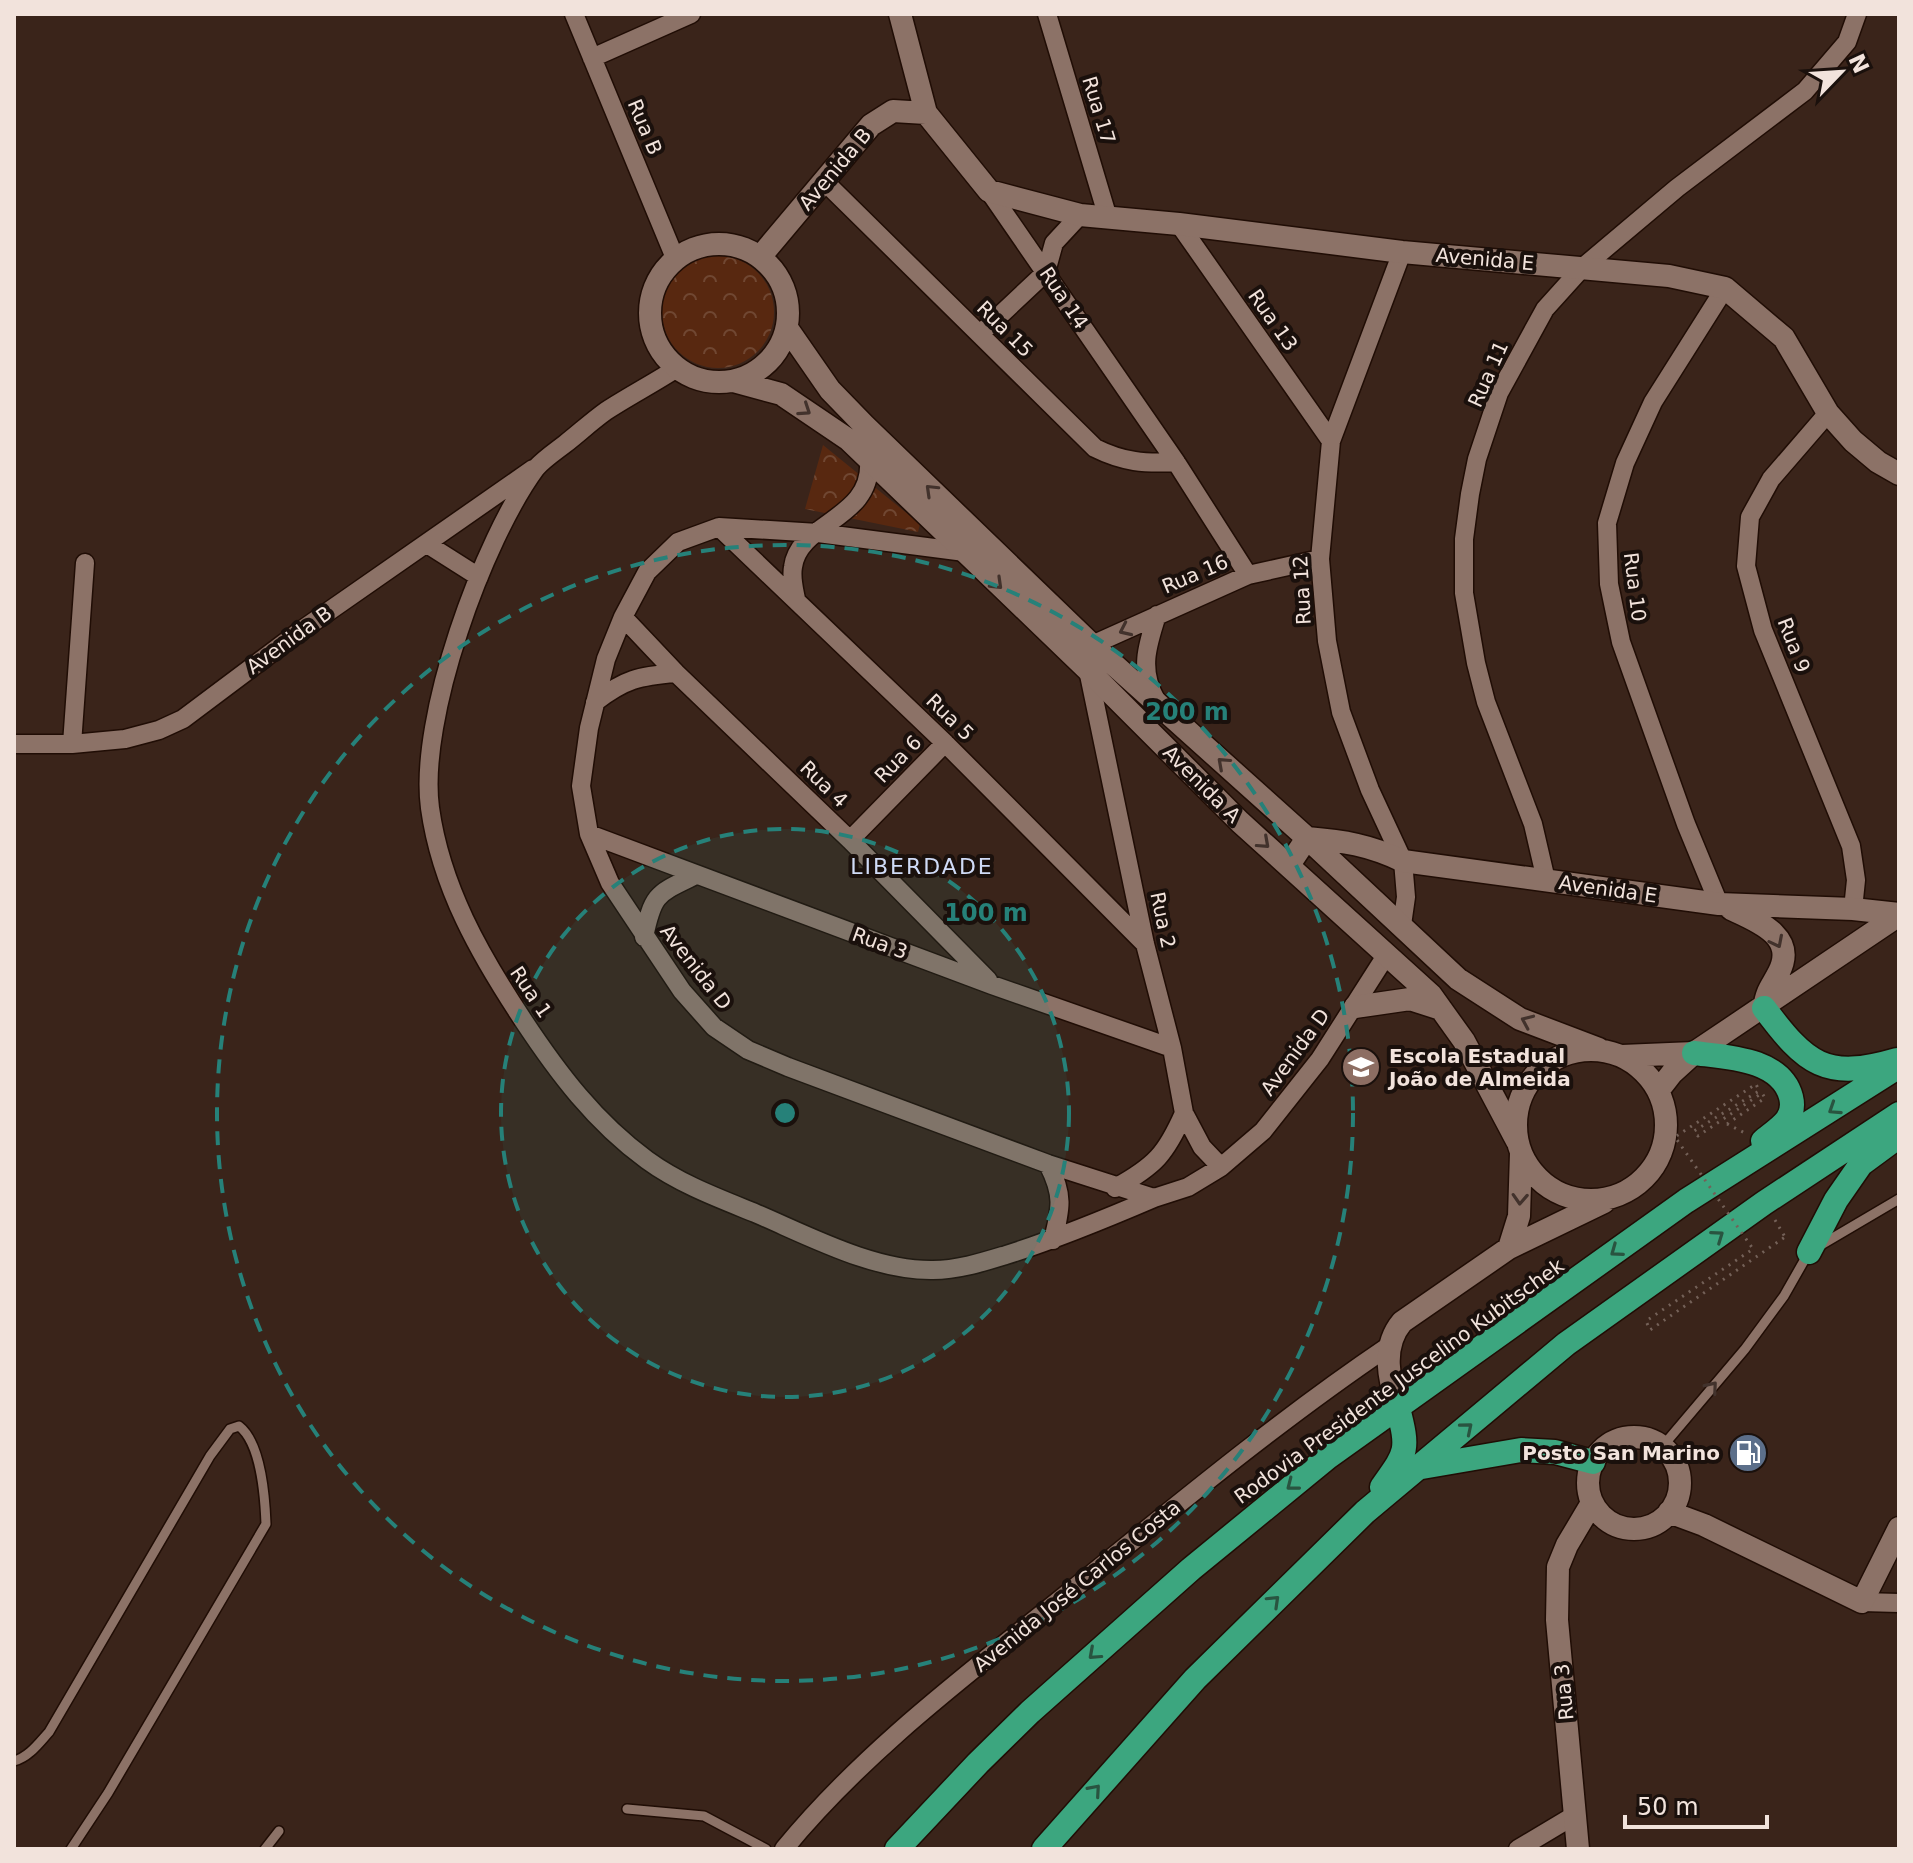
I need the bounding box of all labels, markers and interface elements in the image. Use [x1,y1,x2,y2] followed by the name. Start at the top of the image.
[1801,32,1881,112] north arrow
[1843,50,1874,77] text: N
[1077,73,1121,147] street label: Rua 17
[623,96,667,158] street label: Rua B
[794,123,876,215] street label: Avenida B
[1435,243,1535,275] street label: Avenida E
[1035,262,1093,334] street label: Rua 14
[1243,285,1303,355] street label: Rua 13
[972,296,1038,362] street label: Rua 15
[1463,337,1513,411] street label: Rua 11
[796,400,810,415] one-way arrow
[926,485,940,499] one-way arrow
[1158,549,1232,599] street label: Rua 16
[1619,551,1651,623] street label: Rua 10
[1288,555,1316,625] street label: Rua 12
[988,574,1002,589] one-way arrow
[242,601,336,679] street label: Avenida B
[1773,614,1815,676] street label: Rua 9
[1118,620,1133,636] one-way arrow
[921,689,979,745] street label: Rua 5
[1145,698,1229,726] text: 200 m
[870,730,926,788] street label: Rua 6
[1158,740,1246,828] street label: Avenida A
[795,756,853,812] street label: Rua 4
[1218,758,1233,772] one-way arrow
[1254,834,1269,848] one-way arrow
[850,854,994,879] district label: LIBERDADE
[1557,870,1659,908] street label: Avenida E
[1145,890,1181,950] street label: Rua 2
[944,899,1028,927] text: 100 m
[655,920,737,1014] street label: Avenida D
[849,922,911,964] street label: Rua 3
[1767,934,1783,948] one-way arrow
[505,962,557,1022] street label: Rua 1
[1255,1004,1335,1100] street label: Avenida D
[1521,1015,1535,1031] one-way arrow
[1387,1044,1571,1091] place label: Escola Estadual João de Almeida
[1340,1046,1382,1088] school or university icon: Escola Estadual João de Almeida
[771,1099,799,1127] centre of rings
[1828,1100,1843,1115] one-way arrow
[1512,1193,1529,1206] one-way arrow
[1709,1231,1723,1246] one-way arrow
[1611,1241,1625,1256] one-way arrow
[1229,1253,1569,1509] street label: Rodovia Presidente Juscelino Kubitschek
[1702,1382,1717,1397] one-way arrow
[1458,1423,1473,1438] one-way arrow
[1727,1432,1769,1474] fuel station icon: Posto San Marino
[1522,1441,1720,1465] place label: Posto San Marino
[1286,1476,1301,1490] one-way arrow
[969,1495,1185,1677] street label: Avenida José Carlos Costa
[1265,1596,1279,1610] one-way arrow
[1089,1645,1103,1659] one-way arrow
[1550,1663,1578,1721] street label: Rua 3
[1625,1779,1767,1829] scale bar
[1086,1785,1100,1800] one-way arrow
[1637,1793,1699,1821] text: 50 m

